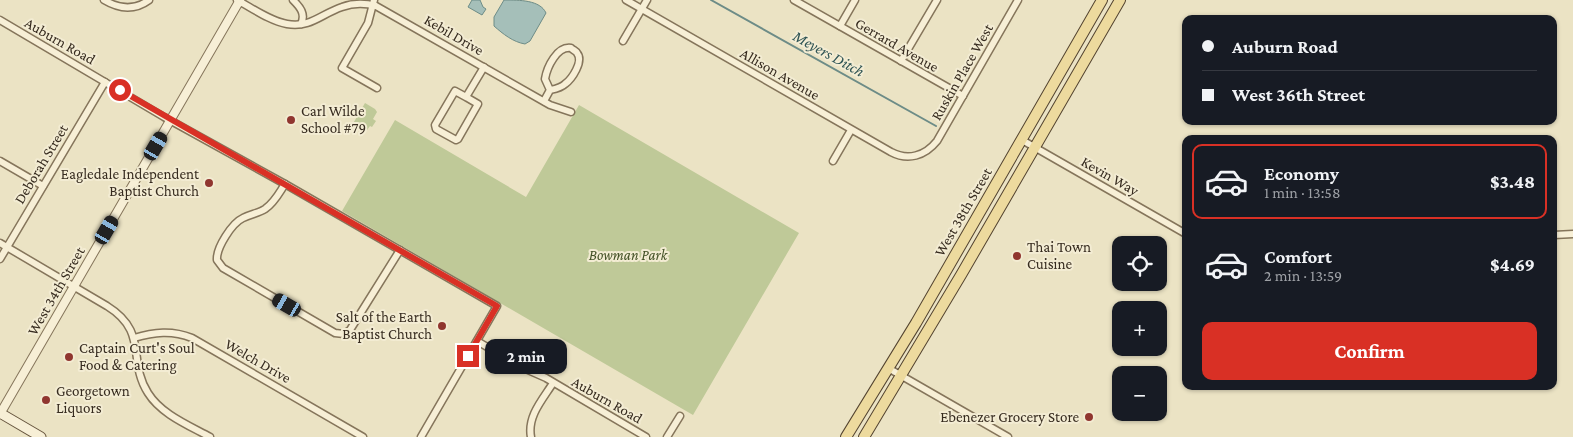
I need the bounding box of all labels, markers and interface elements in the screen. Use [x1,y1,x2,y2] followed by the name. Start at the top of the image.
[421,12,487,59] street label: Kebil Drive
[22,14,98,68] street label: Auburn Road
[853,15,942,75] street label: Gerrard Avenue
[928,20,997,123] street label: Ruskin Place West
[789,26,867,81] water label: Meyers Ditch
[1232,36,1338,57] text: Auburn Road
[738,45,823,103] street label: Allison Avenue
[109,79,131,101] route start
[1232,84,1365,105] text: West 36th Street
[301,103,366,136] place label: Carl Wilde School #79
[285,114,297,126] marker: Carl Wilde School #79
[11,121,71,207] street label: Deborah Street
[142,129,169,163] car
[1078,153,1142,200] street label: Kevin Way
[1204,159,1249,204] icon: car
[1264,163,1339,184] text: Economy
[931,164,995,259] street label: West 38th Street
[61,166,200,200] place label: Eagledale Independent Baptist Church
[1490,171,1535,192] text: $3.48
[203,177,215,189] marker: Eagledale Independent Baptist Church
[1264,184,1341,201] text: 1 min · 13:58
[93,213,120,247] car
[1112,236,1167,421] map controls
[1112,236,1167,291] button: locate
[1027,239,1091,272] place label: Thai Town Cuisine
[1204,242,1249,287] icon: car
[24,243,88,338] street label: West 34th Street
[1264,246,1332,267] text: Comfort
[589,247,669,263] park label: Bowman Park
[1011,250,1023,262] marker: Thai Town Cuisine
[1490,254,1535,275] text: $4.69
[1264,267,1342,284] text: 2 min · 13:59
[270,291,303,319] car
[1112,301,1167,356] button: +
[336,309,432,343] place label: Salt of the Earth Baptist Church
[436,320,448,332] marker: Salt of the Earth Baptist Church
[1202,322,1537,380] button: Confirm
[222,336,294,386] street label: Welch Drive
[486,338,568,374] callout: 2 min
[79,340,195,374] place label: Captain Curt's Soul Food & Catering
[457,345,479,367] route end
[507,348,545,365] text: 2 min
[63,351,75,363] marker: Captain Curt's Soul Food & Catering
[1112,366,1167,421] button: −
[569,373,645,427] street label: Auburn Road
[56,383,130,417] place label: Georgetown Liquors
[40,394,52,406] marker: Georgetown Liquors
[940,409,1079,426] place label: Ebenezer Grocery Store
[1083,411,1095,423] marker: Ebenezer Grocery Store

